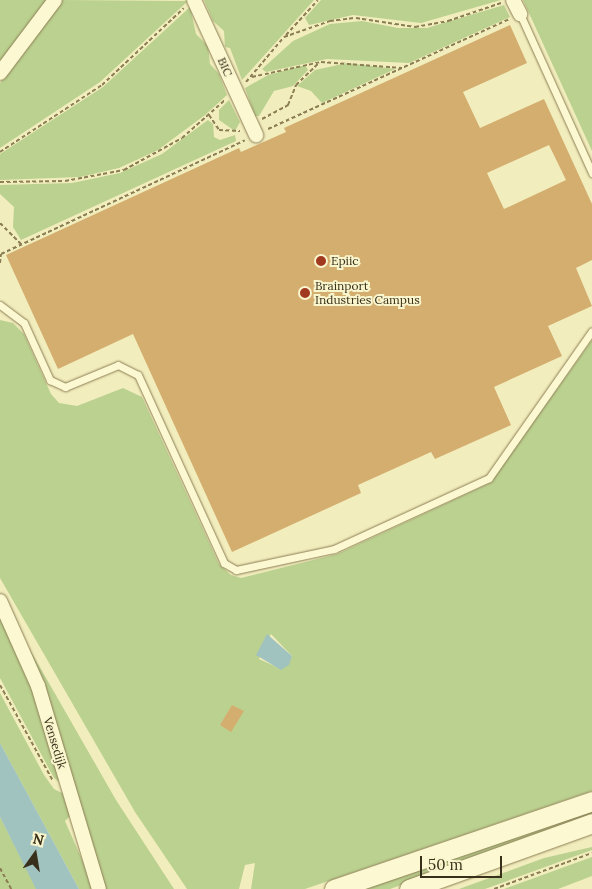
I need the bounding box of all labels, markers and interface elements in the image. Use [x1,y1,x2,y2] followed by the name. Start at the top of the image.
[214,55,236,79] street label: BIC
[331,254,359,268] place label: Epiic
[315,255,327,267] marker: Epiic
[315,279,420,307] place label: Brainport Industries Campus
[299,287,311,299] marker: Brainport Industries Campus
[40,715,70,771] street label: Vensedijk
[10,829,60,879] north arrow
[31,829,46,849] text: N
[422,846,504,878] scale bar
[428,855,463,874] text: 50 m

